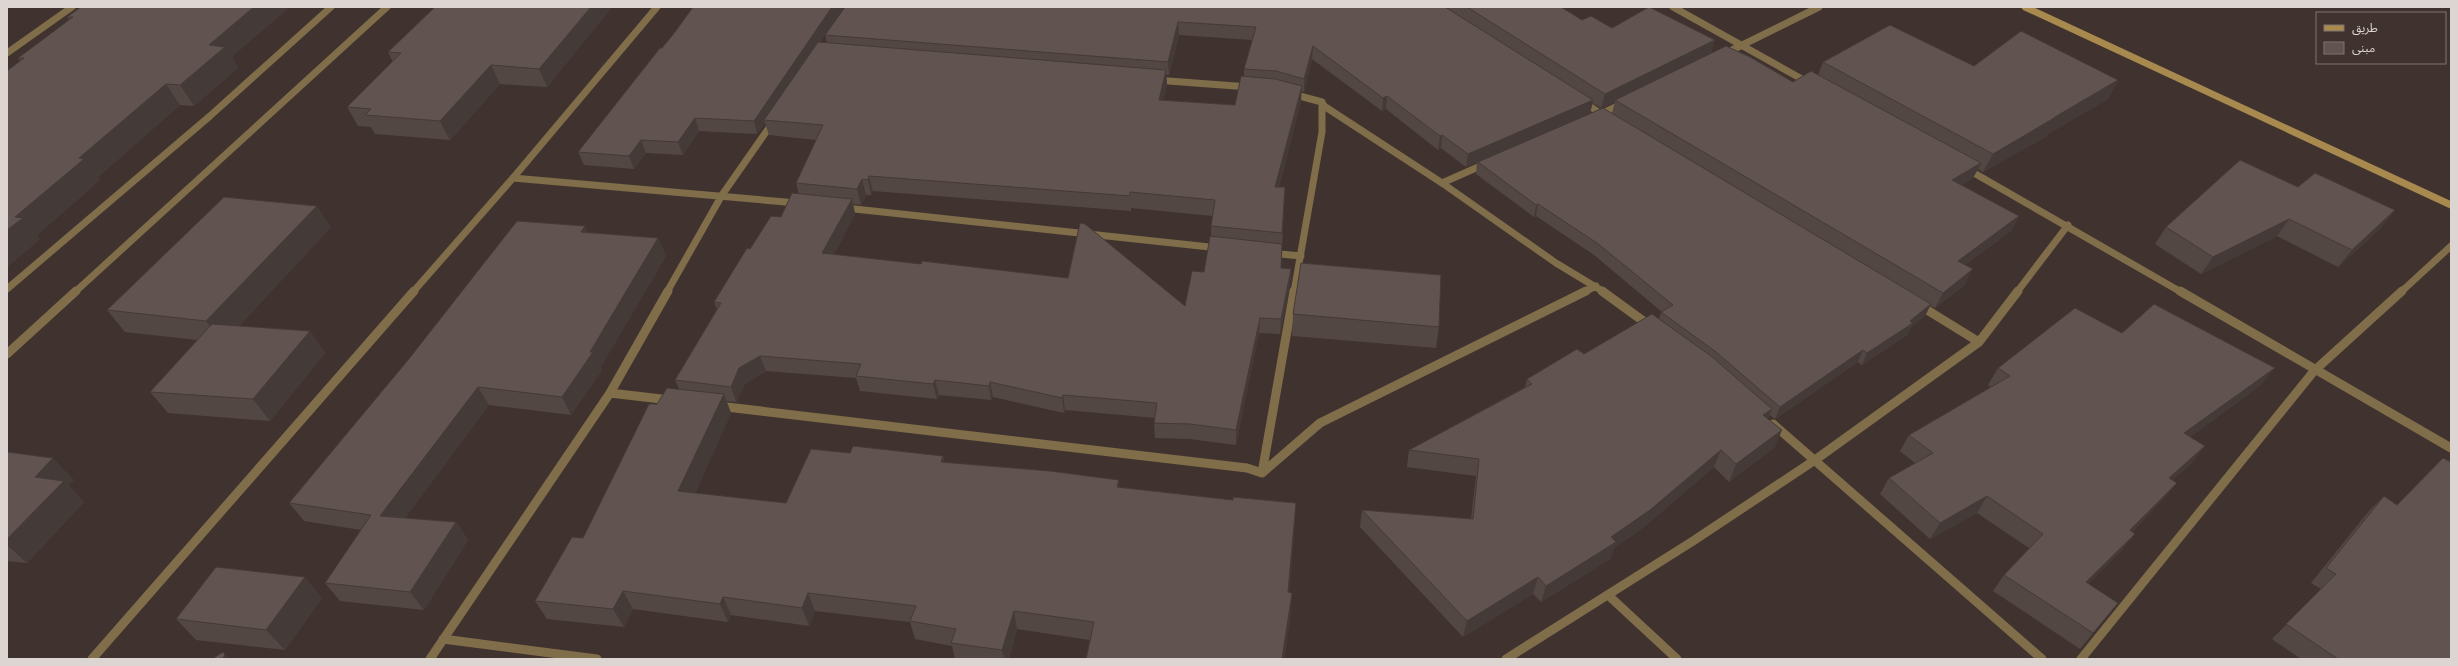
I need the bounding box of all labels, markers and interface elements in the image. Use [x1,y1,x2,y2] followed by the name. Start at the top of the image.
[2316,12,2446,64] legend
[2352,20,2378,36] text: طريق
[2352,40,2375,55] text: مبنى

